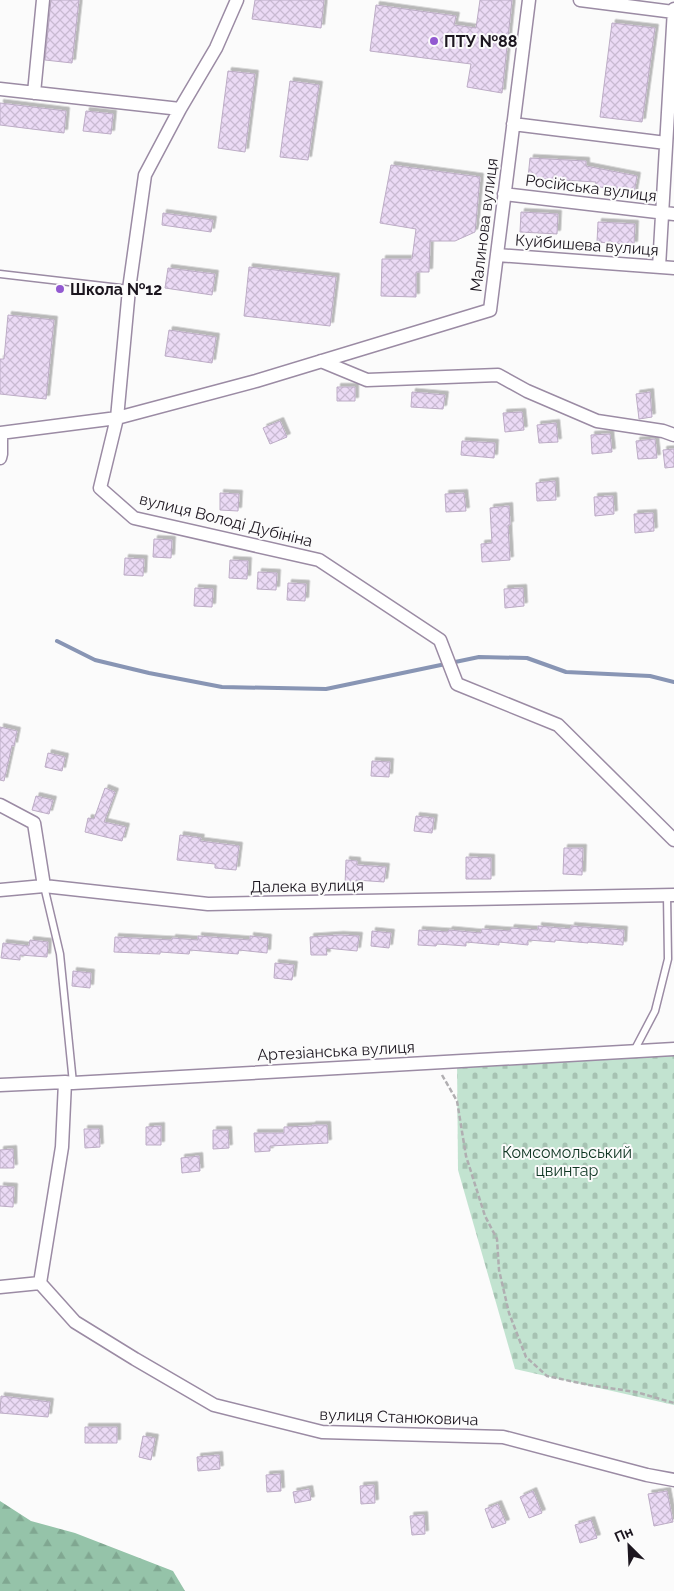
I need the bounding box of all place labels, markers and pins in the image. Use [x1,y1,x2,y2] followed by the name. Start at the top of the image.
[444,32,517,51] place label: ПТУ №88
[428,35,440,47] marker: ПТУ №88
[70,280,162,299] place label: Школа №12
[54,283,66,295] marker: Школа №12

